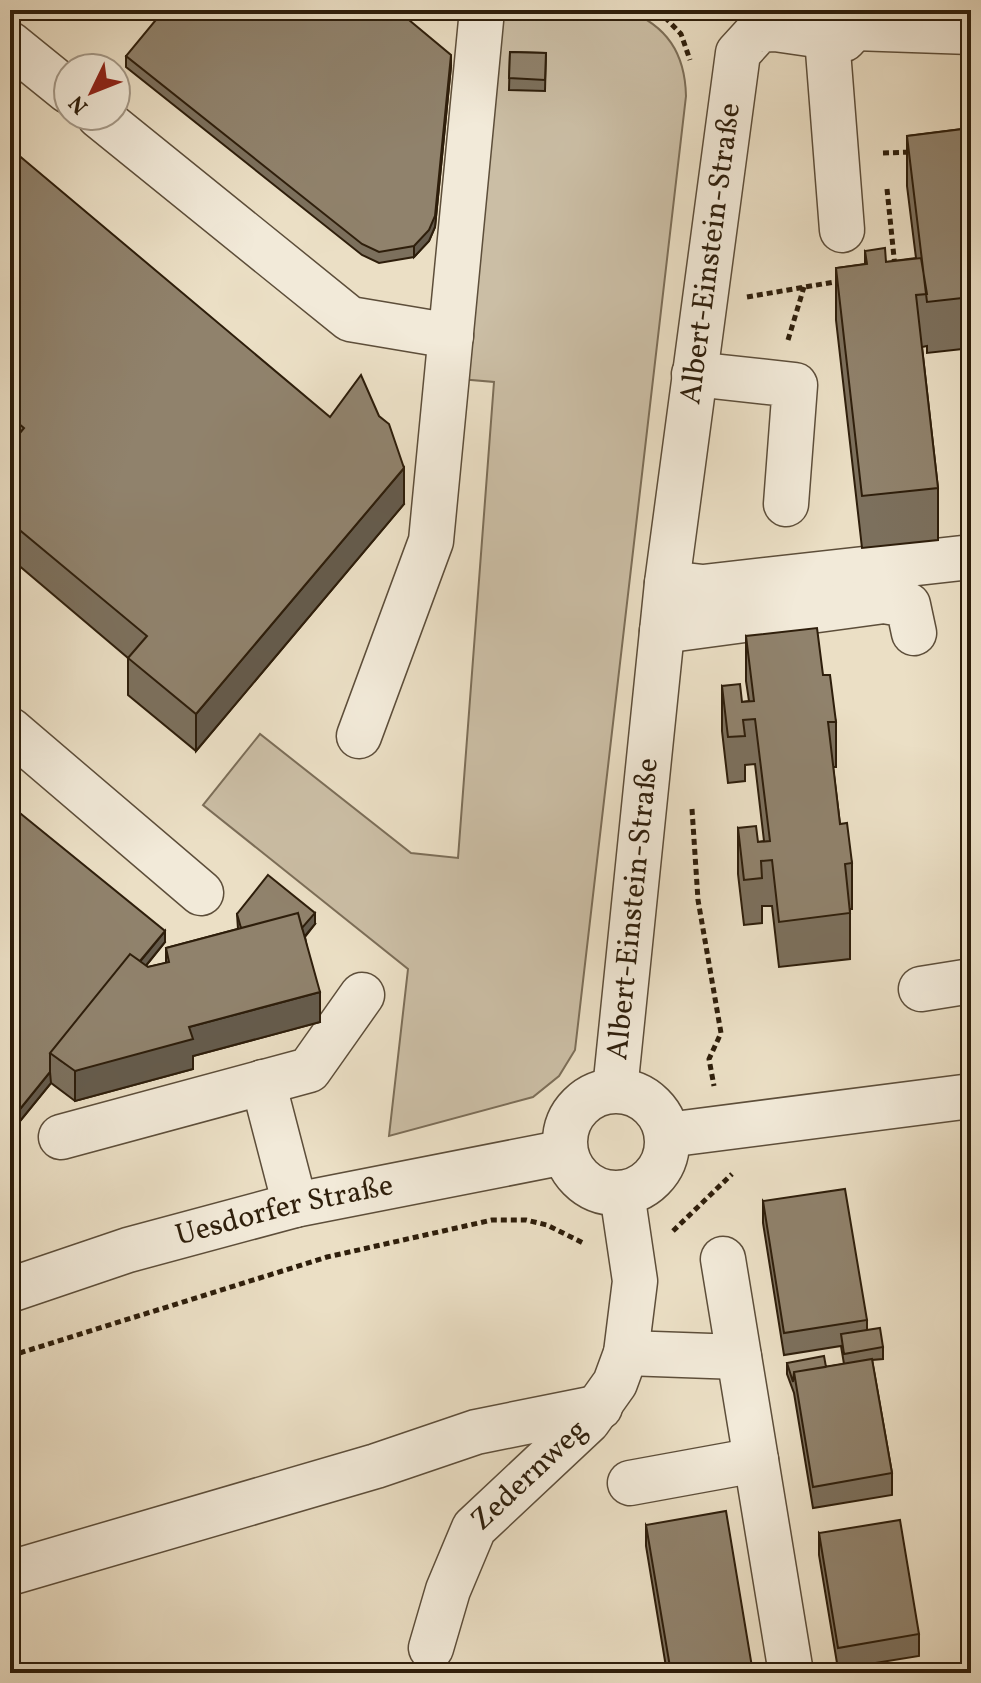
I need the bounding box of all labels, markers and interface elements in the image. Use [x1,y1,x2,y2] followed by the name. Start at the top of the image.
[52,52,132,132] north arrow
[62,88,96,120] text: N
[670,100,752,407] street label: Albert-Einstein-Straße
[597,756,670,1062] street label: Albert-Einstein-Straße
[171,1165,397,1257] street label: Uesdorfer Straße
[462,1410,597,1541] street label: Zedernweg

